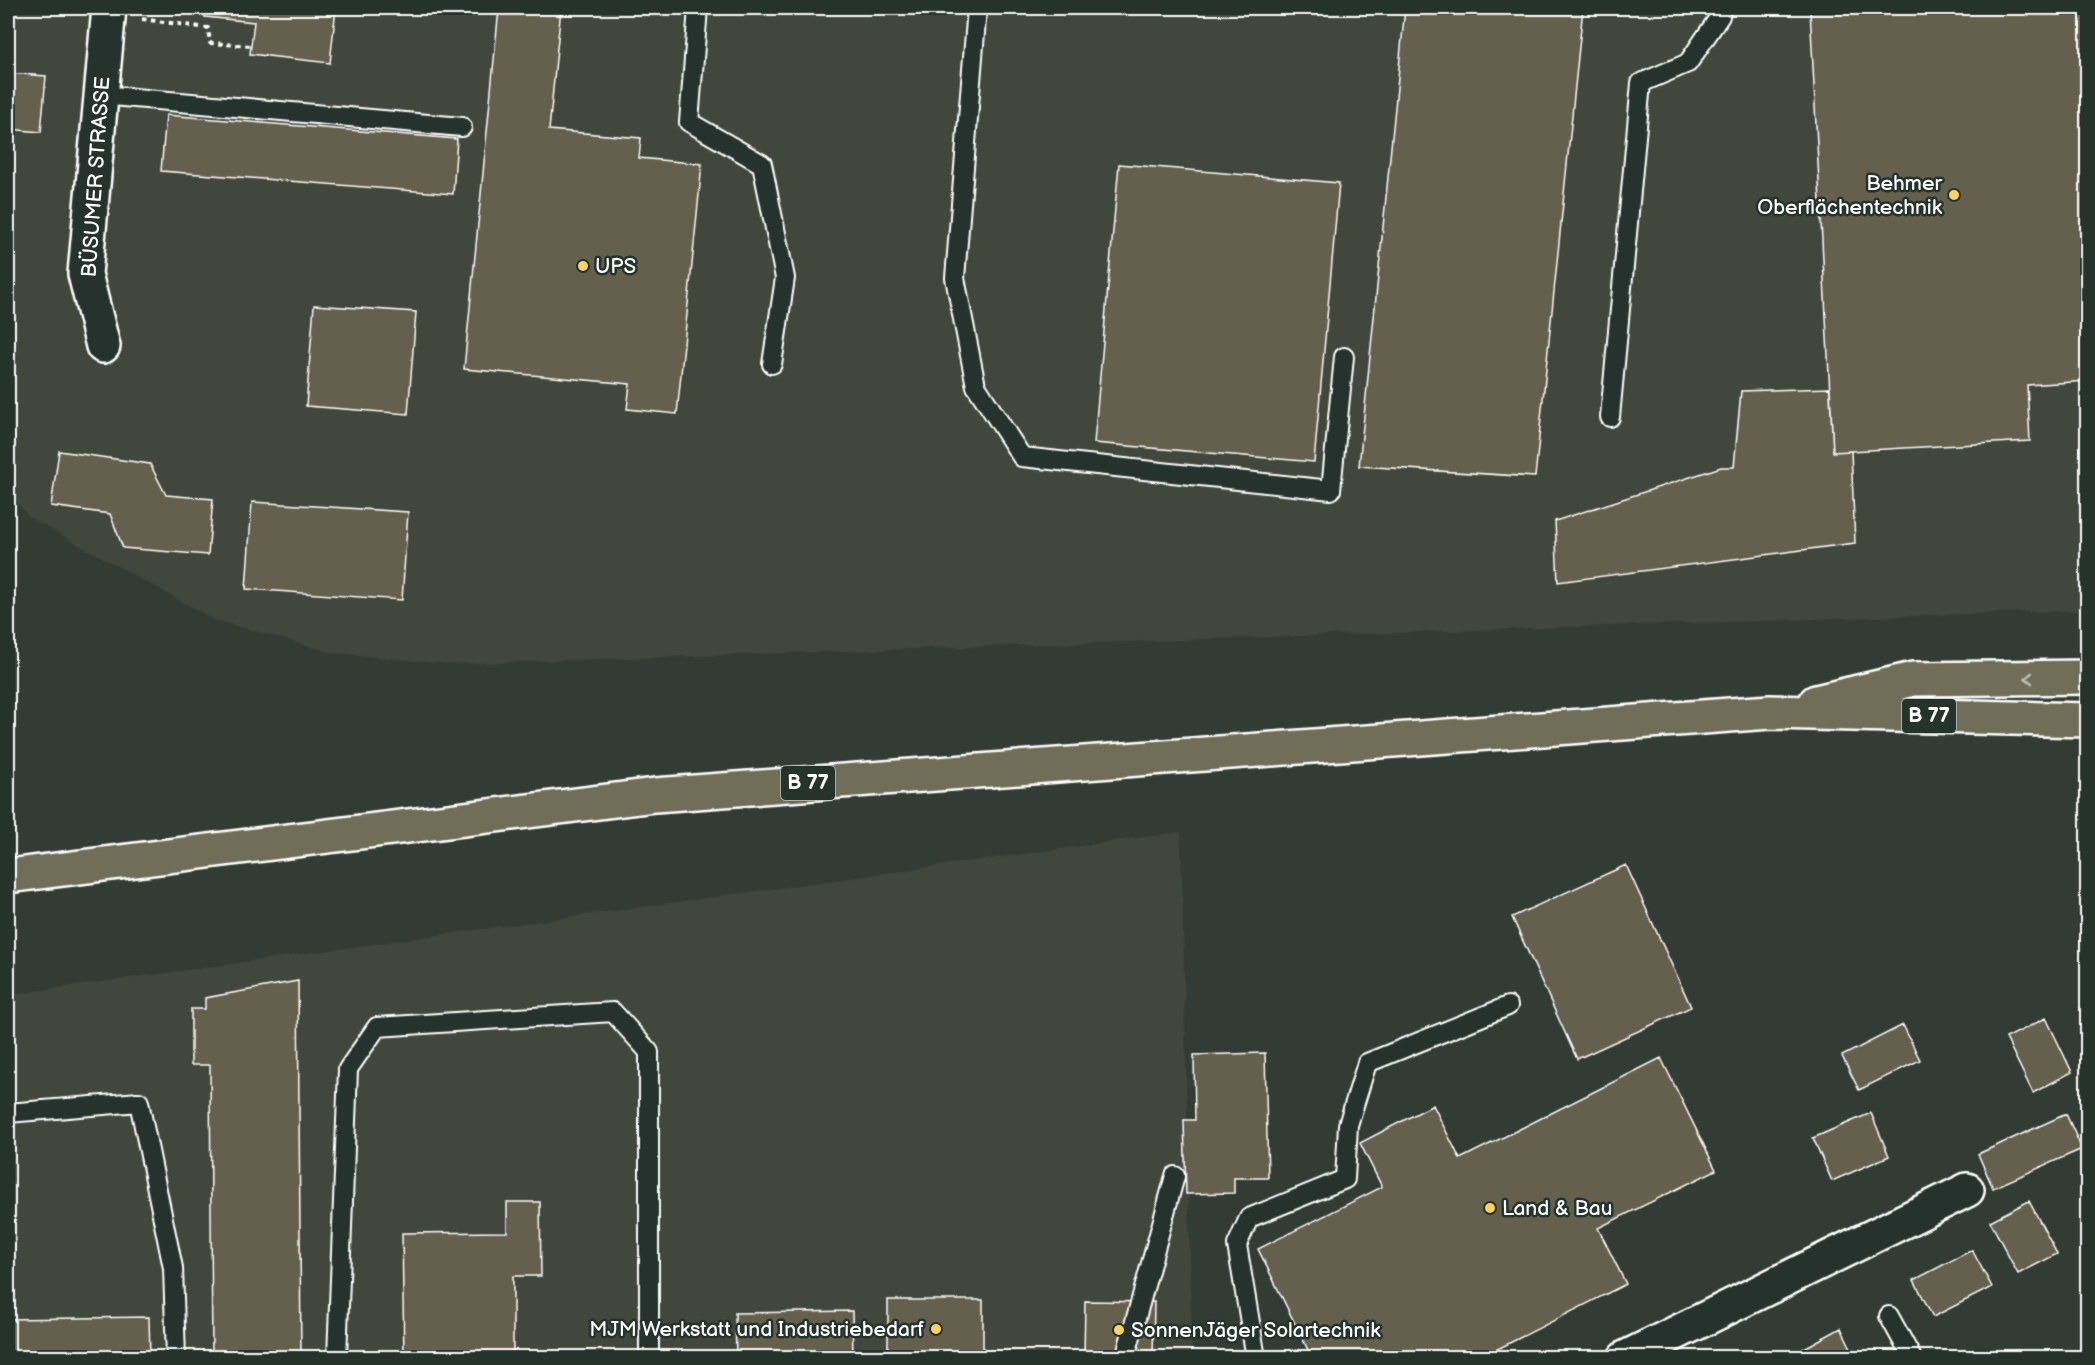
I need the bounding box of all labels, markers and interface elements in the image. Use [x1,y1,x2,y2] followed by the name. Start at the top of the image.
[77,76,115,278] street label: BÜSUMER STRASSE
[1757,171,1943,220] place label: Behmer Oberflächentechnik
[1947,188,1961,202] marker: Behmer Oberflächentechnik
[595,254,636,279] place label: UPS
[576,259,590,273] marker: UPS
[2025,672,2034,684] one-way arrow
[1902,699,1956,733] road number: B 77
[781,766,835,800] road number: B 77
[1502,1196,1612,1221] place label: Land & Bau
[1483,1201,1497,1215] marker: Land & Bau
[589,1317,924,1342] place label: MJM Werkstatt und Industriebedarf
[1131,1318,1381,1343] place label: SonnenJäger Solartechnik
[929,1322,943,1336] marker: MJM Werkstatt und Industriebedarf
[1112,1323,1126,1337] marker: SonnenJäger Solartechnik

